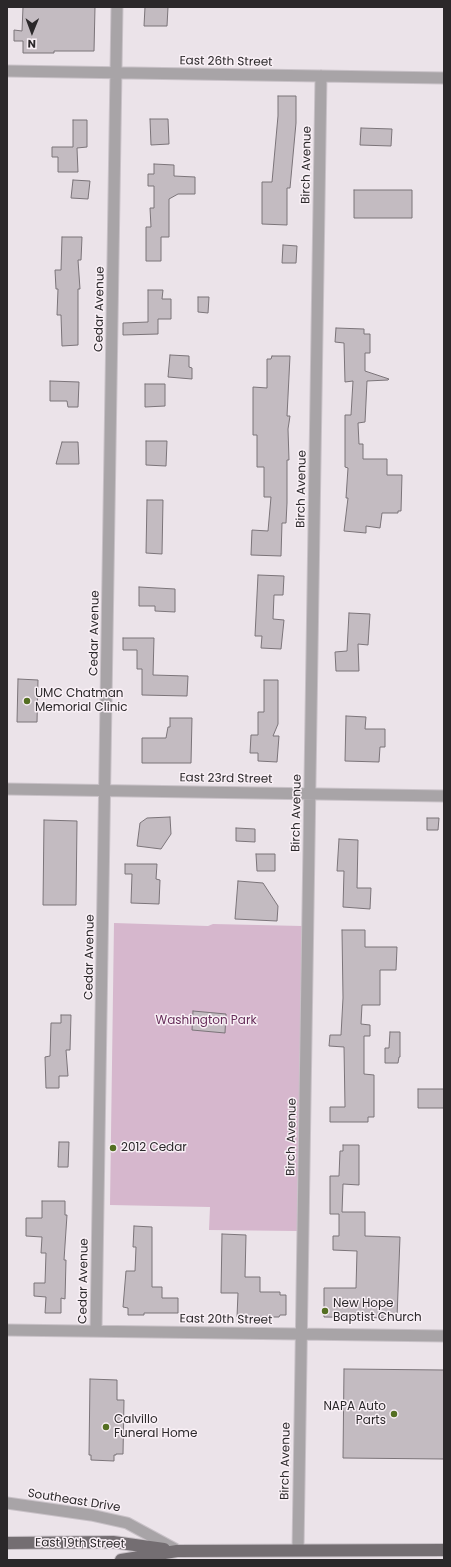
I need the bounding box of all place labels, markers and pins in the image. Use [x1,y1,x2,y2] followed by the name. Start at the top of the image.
[35,687,128,715] place label: UMC Chatman Memorial Clinic
[22,696,32,706] marker: UMC Chatman Memorial Clinic
[121,1141,187,1155] place label: 2012 Cedar
[108,1143,118,1153] marker: 2012 Cedar
[333,1297,422,1325] place label: New Hope Baptist Church
[320,1306,330,1316] marker: New Hope Baptist Church
[323,1400,386,1428] place label: NAPA Auto Parts
[389,1409,399,1419] marker: NAPA Auto Parts
[114,1413,197,1441] place label: Calvillo Funeral Home
[101,1422,111,1432] marker: Calvillo Funeral Home

